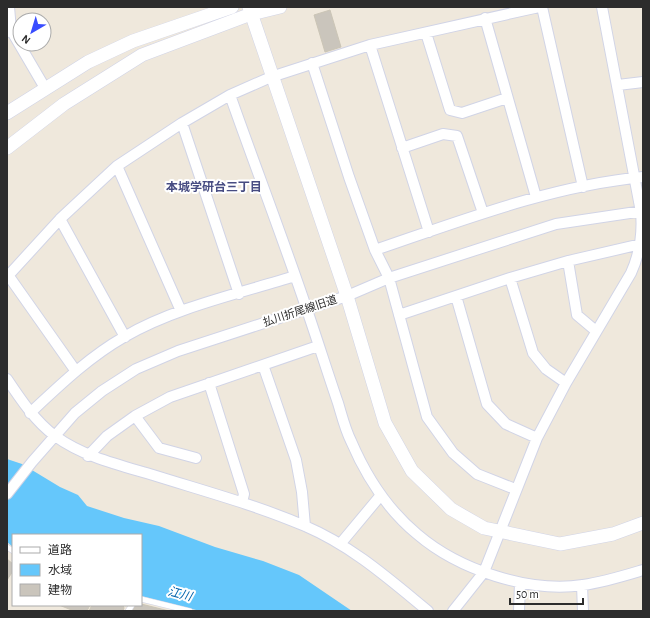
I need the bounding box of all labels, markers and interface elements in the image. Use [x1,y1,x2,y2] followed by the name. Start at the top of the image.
[12,12,52,52] north arrow
[20,33,33,46] text: N
[166,180,262,193] district label: 本城学研台三丁目
[261,293,338,328] street label: 払川折尾線旧道
[12,534,142,606] legend
[48,543,72,556] text: 道路
[48,564,72,576] text: 水域
[510,580,583,606] scale bar
[48,583,72,596] text: 建物
[167,585,195,603] water label: 江川
[516,588,539,600] text: 50 m

